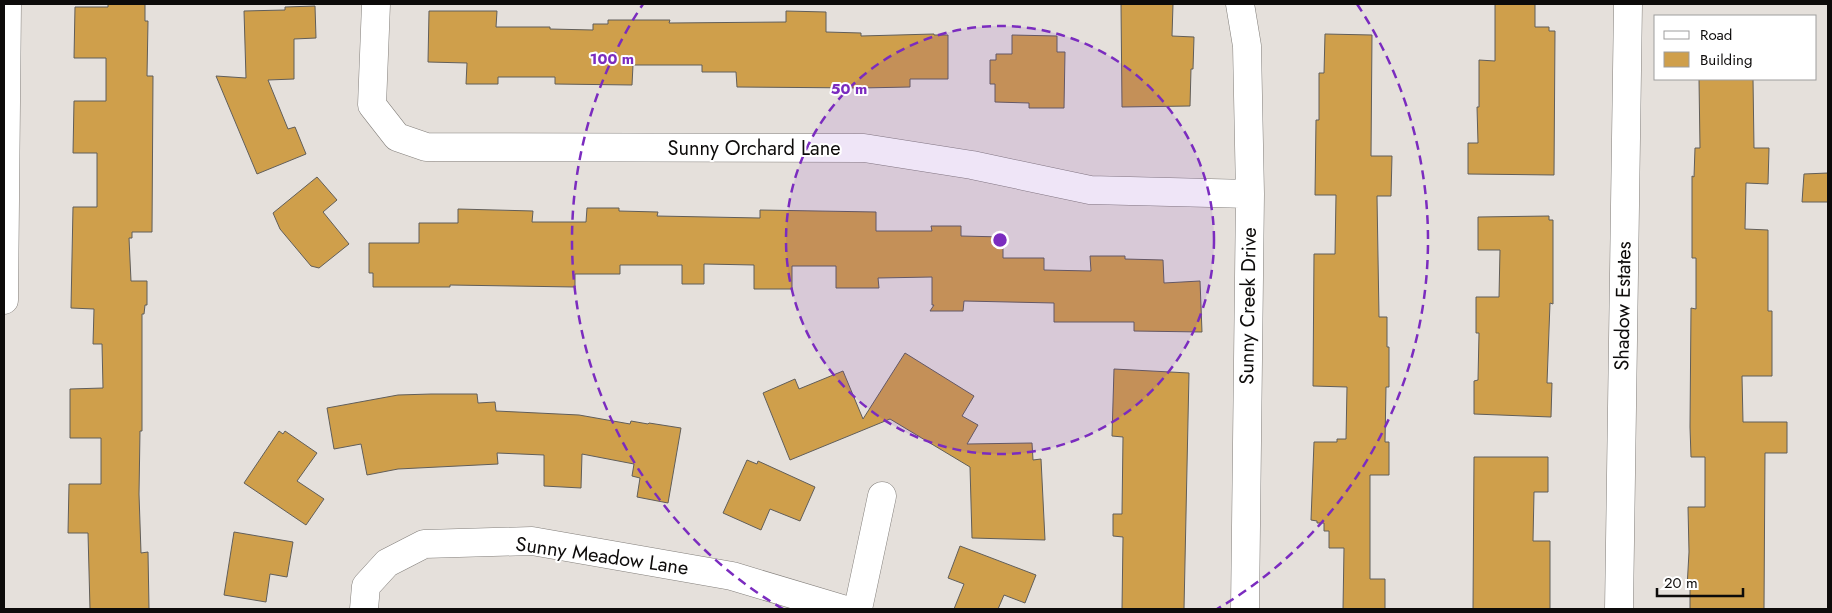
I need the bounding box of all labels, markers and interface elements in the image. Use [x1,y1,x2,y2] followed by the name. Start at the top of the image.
[1654,15,1817,80] legend
[1700,24,1732,46] text: Road
[590,48,634,70] text: 100 m
[1700,49,1752,71] text: Building
[831,78,867,100] text: 50 m
[668,134,840,163] street label: Sunny Orchard Lane
[1232,227,1264,385] street label: Sunny Creek Drive
[991,231,1009,249] centre of rings
[1607,241,1639,371] street label: Shadow Estates
[514,530,690,582] street label: Sunny Meadow Lane
[1657,566,1743,598] scale bar
[1664,572,1698,594] text: 20 m

